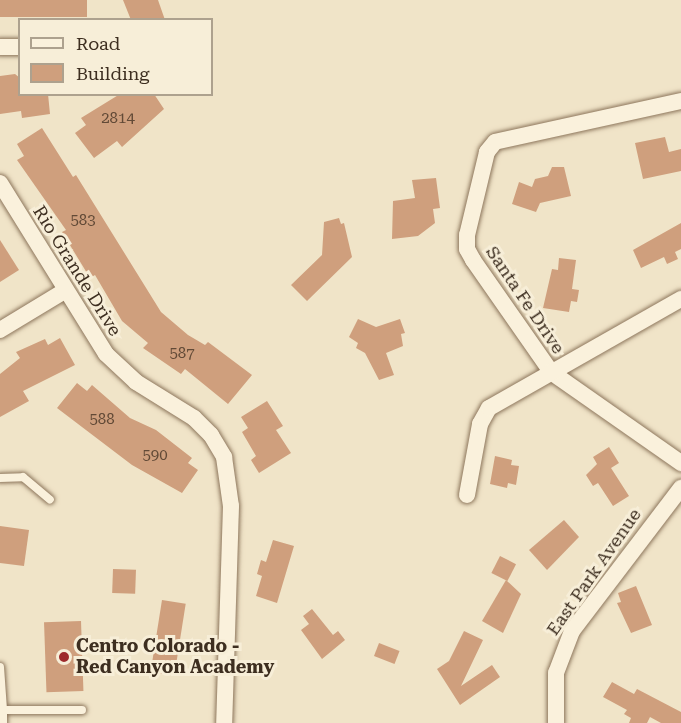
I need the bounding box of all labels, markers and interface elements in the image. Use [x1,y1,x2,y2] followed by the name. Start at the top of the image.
[18,18,213,96] legend
[76,33,120,54] text: Road
[76,63,150,84] text: Building
[101,110,135,128] house number: 2814
[28,202,126,340] street label: Rio Grande Drive
[70,212,96,230] house number: 583
[481,242,569,358] street label: Santa Fe Drive
[169,345,195,363] house number: 587
[89,411,115,429] house number: 588
[142,447,168,465] house number: 590
[542,504,646,640] street label: East Park Avenue
[76,636,274,678] place label: Centro Colorado - Red Canyon Academy
[57,650,71,664] marker: Centro Colorado - Red Canyon Academy

